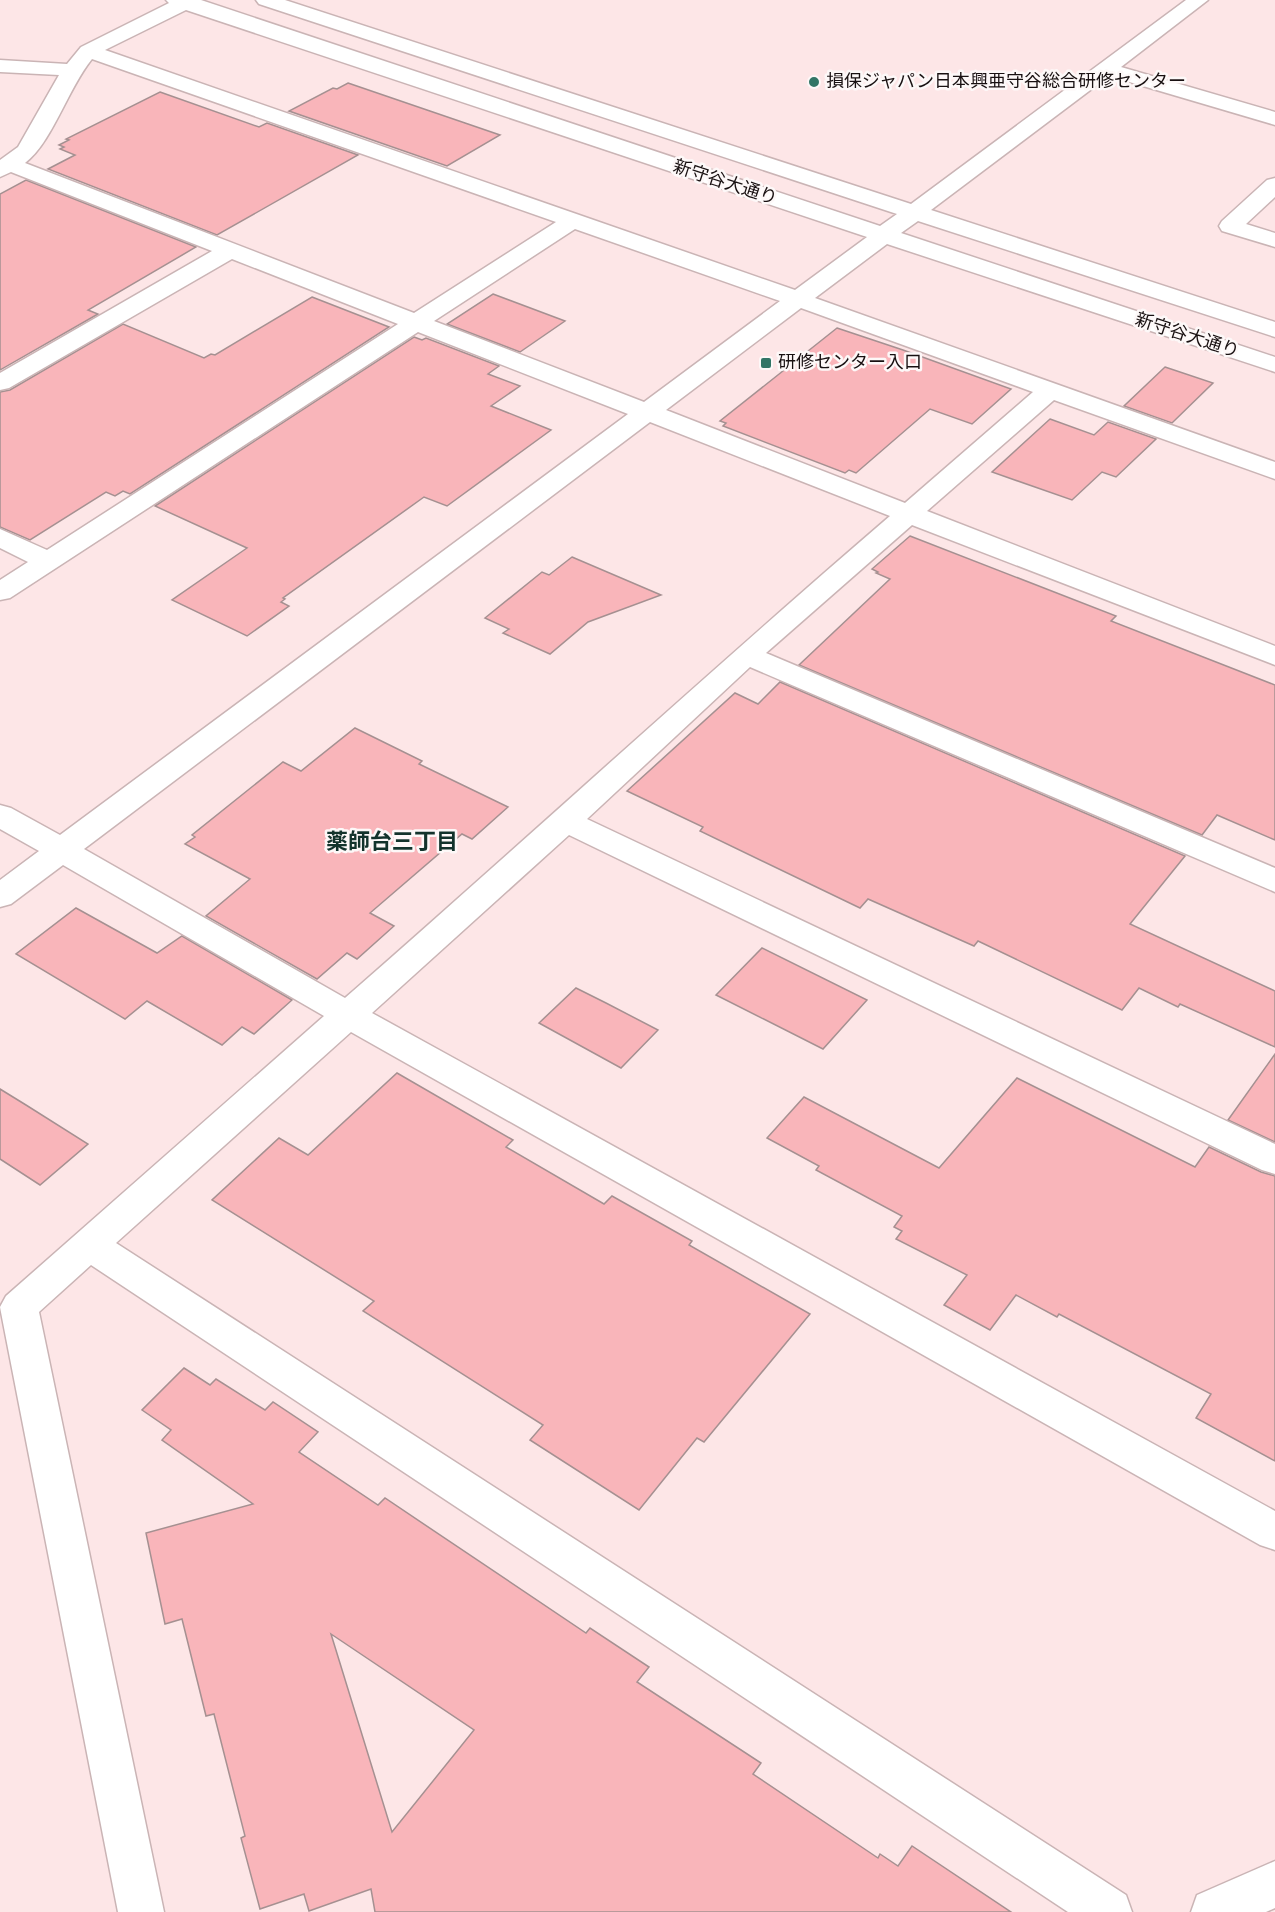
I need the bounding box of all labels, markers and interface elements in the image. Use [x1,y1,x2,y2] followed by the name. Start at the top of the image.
[826,71,1186,91] place label: 損保ジャパン日本興亜守谷総合研修センター
[807,75,821,89] marker: 損保ジャパン日本興亜守谷総合研修センター
[671,157,779,208] street label: 新守谷大通り
[1133,310,1241,361] street label: 新守谷大通り
[778,352,922,372] place label: 研修センター入口
[759,356,773,370] marker: 研修センター入口
[326,830,458,853] district label: 薬師台三丁目

